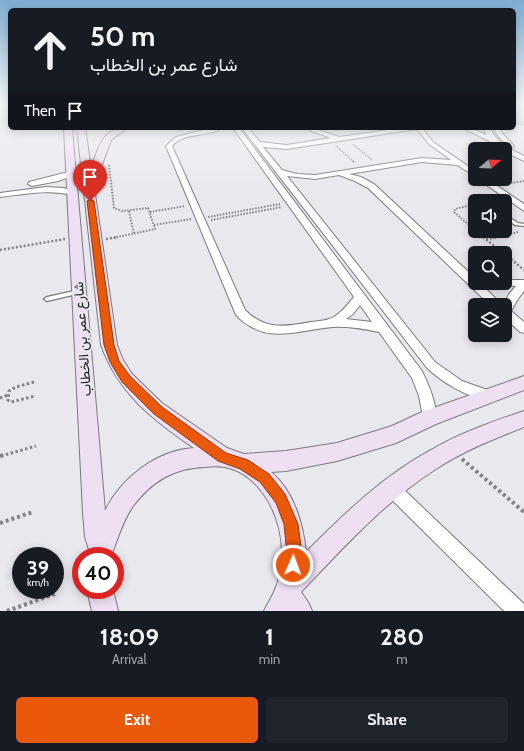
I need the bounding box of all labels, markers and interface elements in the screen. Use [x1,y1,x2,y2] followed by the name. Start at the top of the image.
[90,19,155,53] text: 50 m
[24,24,76,76] icon: ahead
[90,54,238,76] text: شارع عمر بن الخطاب
[64,100,86,122] icon: arrive
[24,102,56,120] text: Then
[468,142,512,186] north arrow
[468,142,512,342] map controls
[73,160,107,201] pin
[79,166,101,188] icon: arrive
[468,194,512,238] button: sound
[468,246,512,290] button: search
[69,281,97,397] street label: شارع عمر بن الخطاب
[468,298,512,342] button: layers
[272,544,314,586] position arrow
[72,547,124,599] speed limit sign: 40
[27,556,49,580] text: 39
[27,576,49,589] text: km/h
[100,622,159,651] text: 18:09
[265,622,274,651] text: 1
[380,622,424,651] text: 280
[112,651,147,667] text: Arrival
[259,651,280,667] text: min
[396,651,408,667] text: m
[16,697,258,743] button: Exit
[266,697,508,743] button: Share

